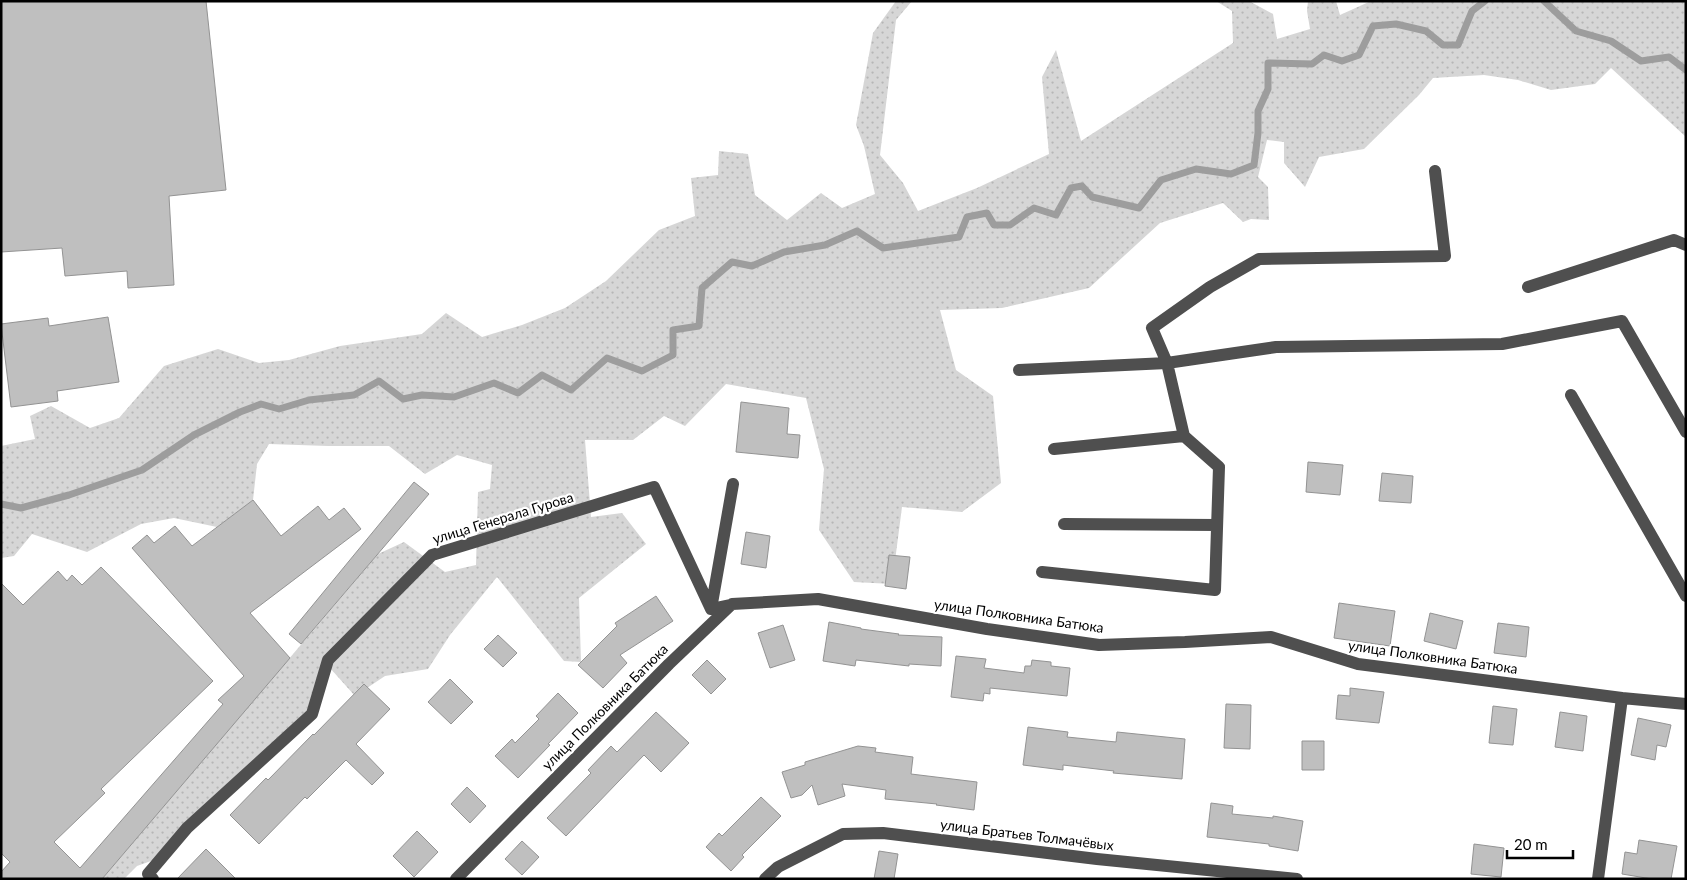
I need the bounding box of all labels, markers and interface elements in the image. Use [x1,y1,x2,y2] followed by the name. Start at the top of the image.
[430,488,575,547] street label: улица Генерала Гурова
[933,595,1105,636] street label: улица Полковника Батюка
[1347,636,1519,677] street label: улица Полковника Батюка
[538,640,671,773] street label: улица Полковника Батюка
[939,815,1115,854] street label: улица Братьев Толмачёвых
[1507,828,1573,860] scale bar
[1514,835,1548,853] text: 20 m

